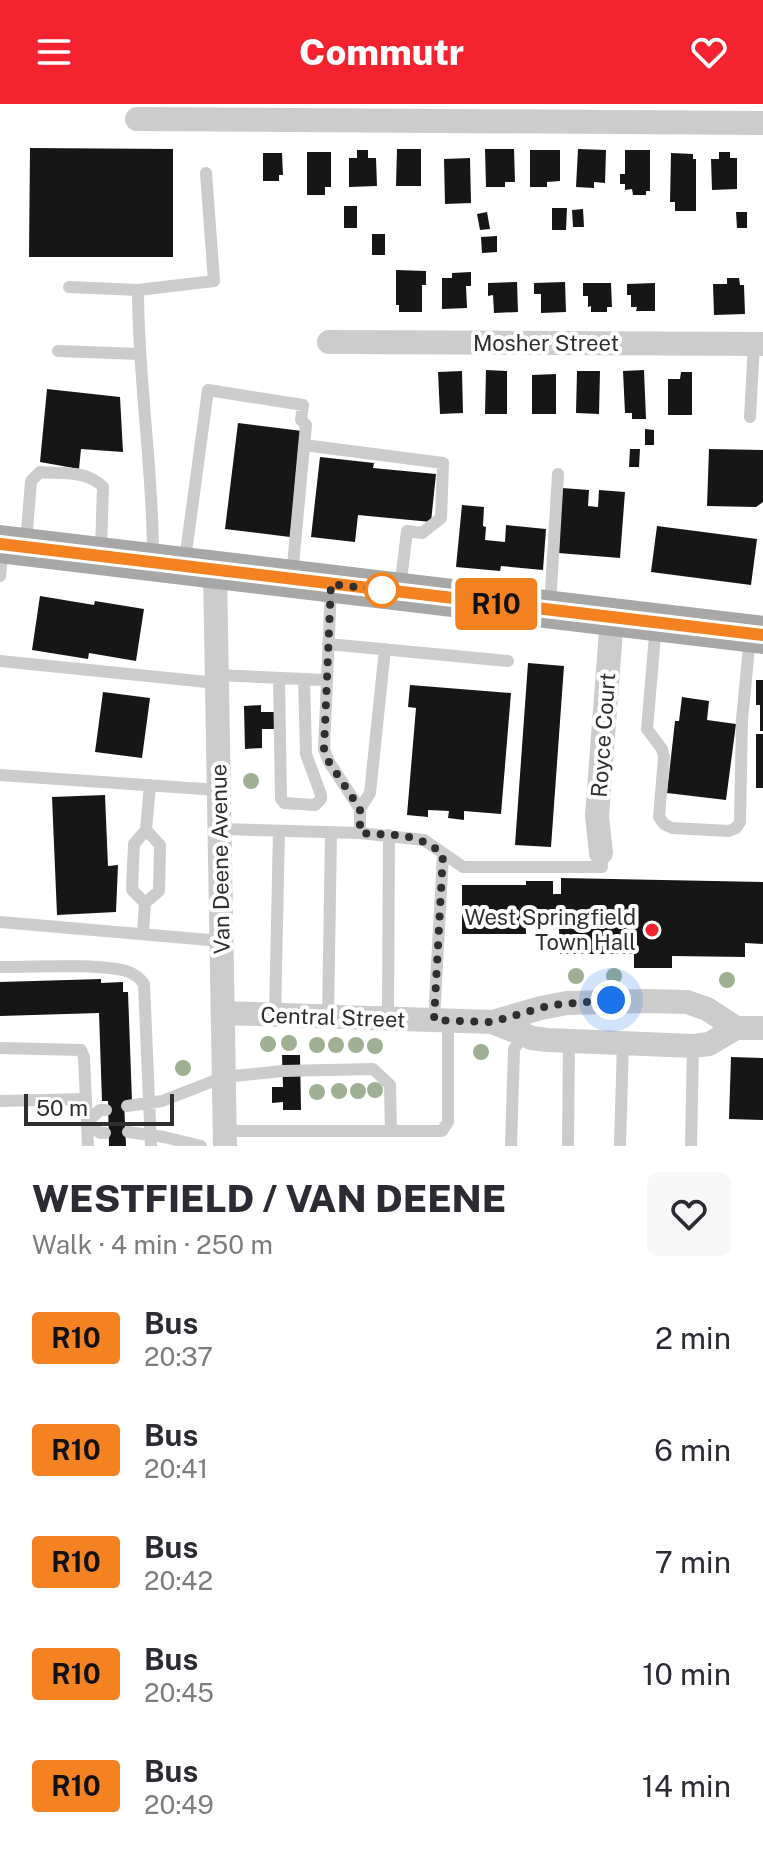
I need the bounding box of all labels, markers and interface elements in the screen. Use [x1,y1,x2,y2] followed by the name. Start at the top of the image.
[32,30,76,74] icon: menu
[687,30,731,74] icon: heart
[299,31,464,73] text: Commutr
[473,330,619,356] street label: Mosher Street
[365,573,399,607] unlabelled marker
[450,578,542,630] line badge: R10
[471,587,521,620] text: R10
[586,672,620,798] street label: Royce Court
[205,764,235,954] street label: Van Deene Avenue
[464,904,636,955] place label: West Springfield Town Hall
[643,921,661,939] marker: West Springfield Town Hall
[591,980,631,1020] your location
[260,1001,406,1033] street label: Central Street
[24,1090,174,1126] scale bar
[36,1095,88,1121] text: 50 m
[647,1172,731,1256] button: heart
[32,1176,506,1221] text: WESTFIELD / VAN DEENE
[32,1229,273,1260] text: Walk · 4 min · 250 m
[144,1305,198,1341] text: Bus
[655,1320,731,1356] text: 2 min
[51,1321,101,1354] text: R10
[144,1341,213,1372] text: 20:37
[144,1417,198,1453] text: Bus
[654,1432,731,1468] text: 6 min
[51,1433,101,1466] text: R10
[144,1453,208,1484] text: 20:41
[144,1529,198,1565] text: Bus
[655,1544,731,1580] text: 7 min
[51,1545,101,1578] text: R10
[144,1565,213,1596] text: 20:42
[144,1641,198,1677] text: Bus
[642,1656,731,1692] text: 10 min
[51,1657,101,1690] text: R10
[144,1677,214,1708] text: 20:45
[144,1753,198,1789] text: Bus
[642,1768,731,1804] text: 14 min
[51,1769,101,1802] text: R10
[144,1789,214,1820] text: 20:49

